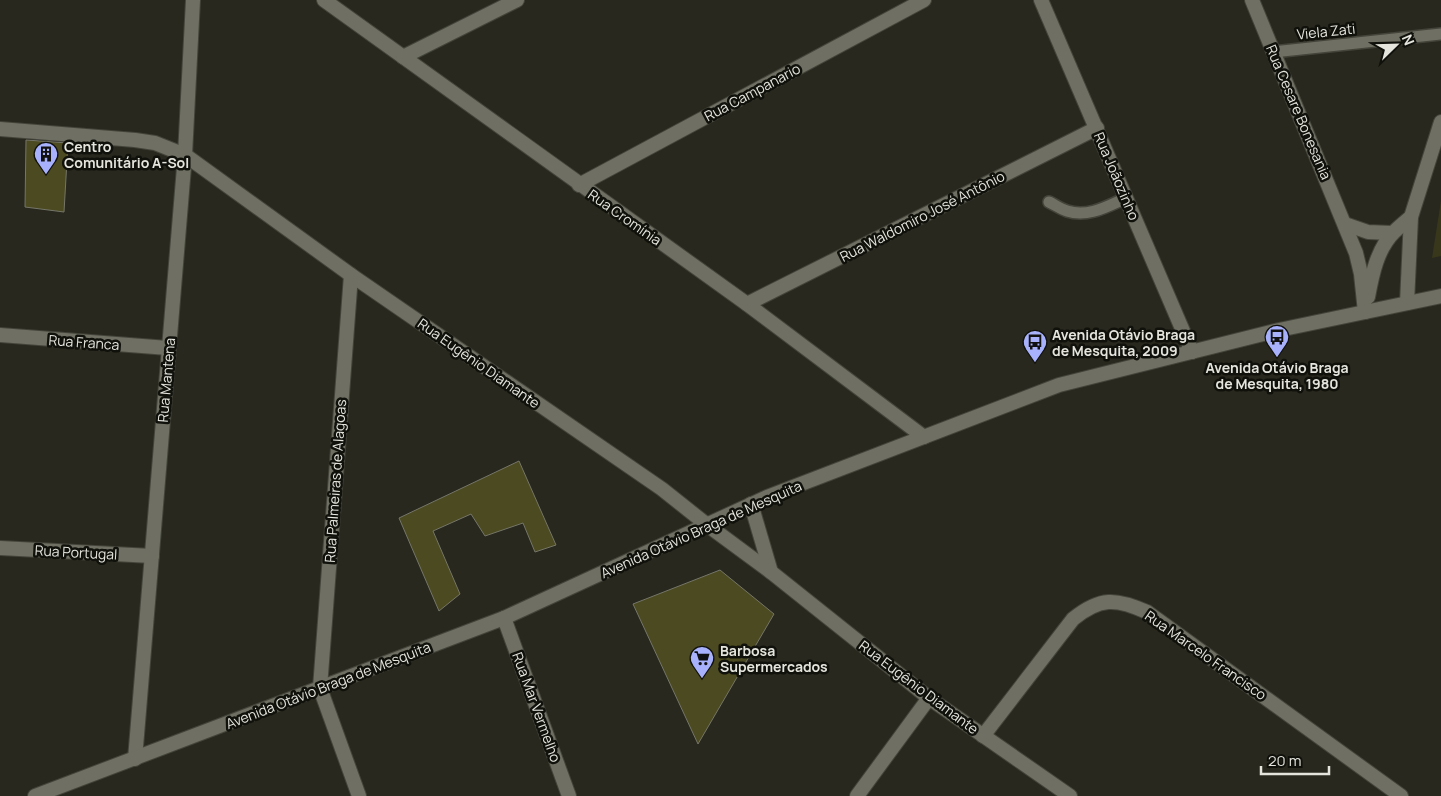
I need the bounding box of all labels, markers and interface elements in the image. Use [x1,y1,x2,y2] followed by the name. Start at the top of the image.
[1296,18,1356,44] street label: Viela Zati
[1371,20,1421,70] north arrow
[1398,31,1419,48] text: N
[1262,42,1336,182] street label: Rua Cesare Bonesania
[701,59,803,125] street label: Rua Campanario
[1090,129,1144,223] street label: Rua Joãozinho
[64,137,189,172] place label: Centro Comunitário A-Sol
[33,141,59,175] building icon: Centro Comunitário A-Sol
[836,166,1008,266] street label: Rua Waldomiro José Antônio
[585,185,665,249] street label: Rua Cromínia
[414,314,544,412] street label: Rua Eugênio Diamante
[1264,324,1290,358] bus stop icon: Avenida Otávio Braga de Mesquita, 1980
[1052,325,1195,360] place label: Avenida Otávio Braga de Mesquita, 2009
[1022,329,1048,363] bus stop icon: Avenida Otávio Braga de Mesquita, 2009
[48,330,120,354] street label: Rua Franca
[153,337,179,423] street label: Rua Mantena
[1205,358,1349,393] place label: Avenida Otávio Braga de Mesquita, 1980
[320,399,350,563] street label: Rua Palmeiras de Alagoas
[598,476,804,582] street label: Avenida Otávio Braga de Mesquita
[34,540,118,564] street label: Rua Portugal
[1142,606,1270,704] street label: Rua Marcelo Francisco
[855,636,983,738] street label: Rua Eugênio Diamante
[223,637,433,733] street label: Avenida Otávio Braga de Mesquita
[720,641,828,676] place label: Barbosa Supermercados
[689,645,715,679] supermarket icon: Barbosa Supermercados
[508,649,566,765] street label: Rua Mar Vermelho
[1261,744,1328,776] scale bar
[1268,750,1301,771] text: 20 m

